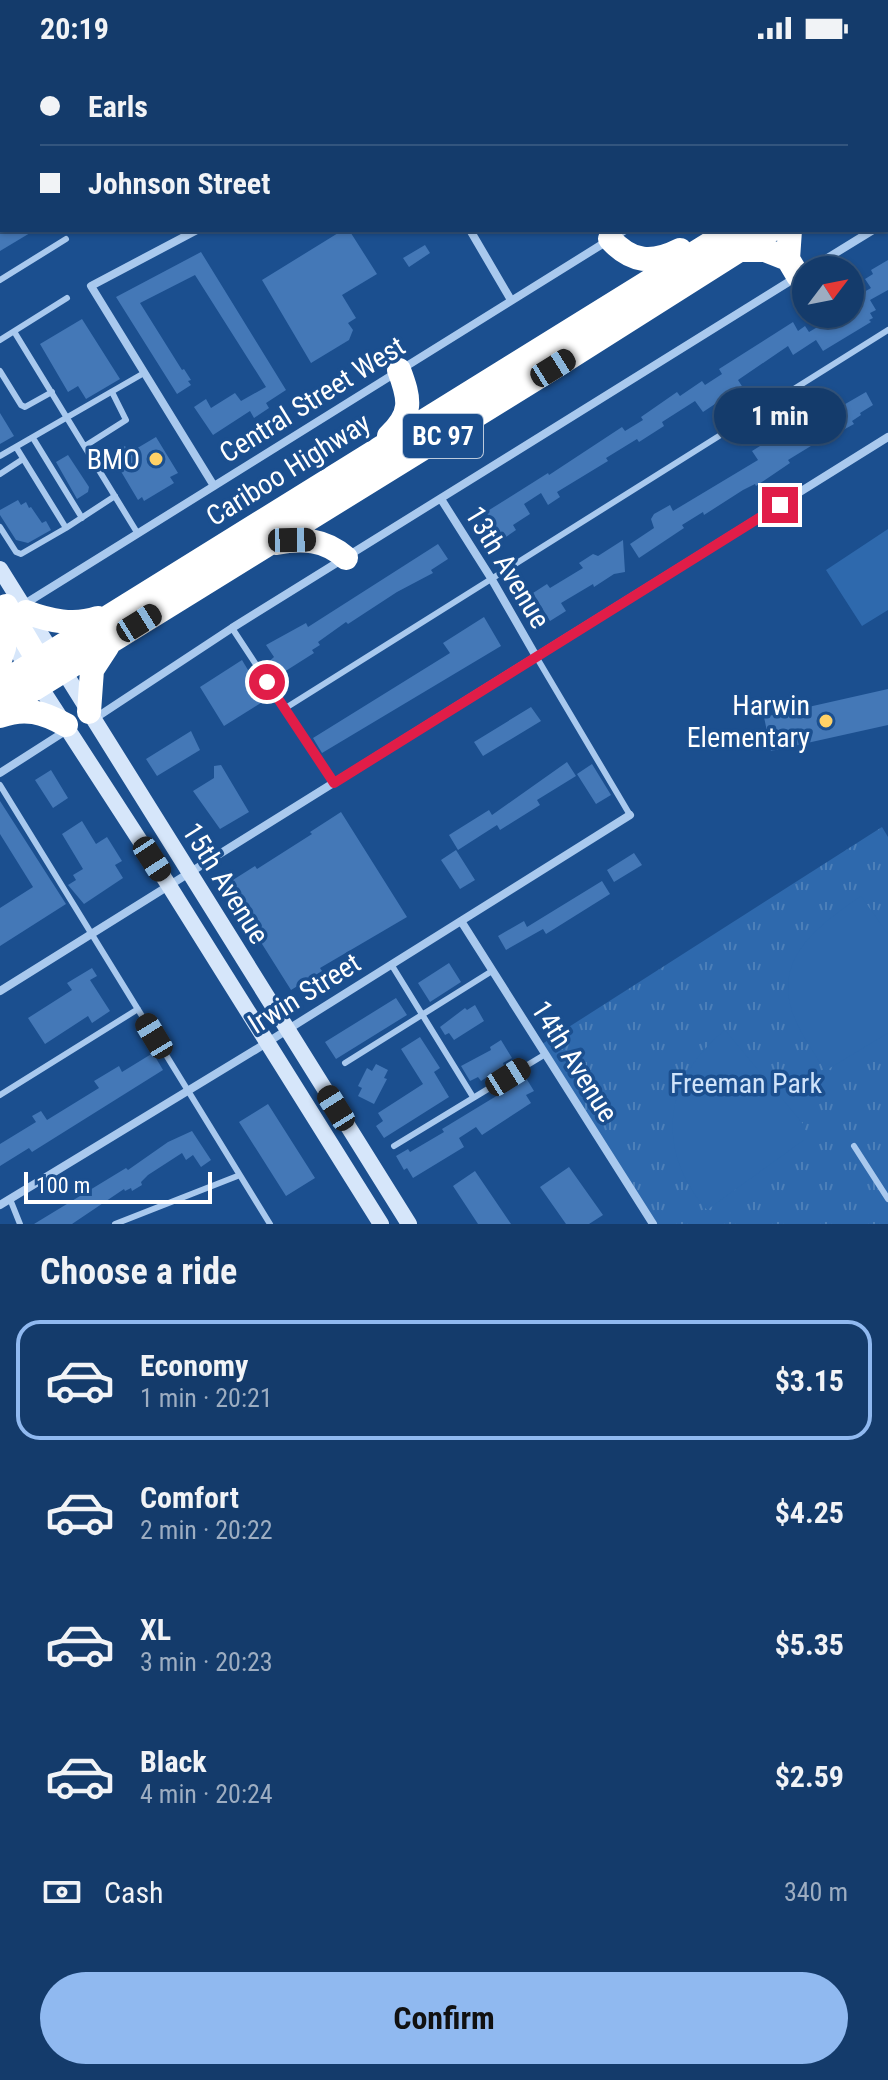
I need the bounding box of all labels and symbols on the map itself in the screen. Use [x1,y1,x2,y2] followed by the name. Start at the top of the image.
[792,256,864,328] north arrow
[214,329,411,470] street label: Central Street West
[526,345,580,391] car
[714,389,846,445] callout: 1 min
[200,406,376,533] street label: Cariboo Highway
[403,414,483,458] road number: BC 97
[87,443,140,476] place label: BMO
[147,450,165,468] marker: BMO
[762,487,798,523] route end
[458,500,557,634] street label: 13th Avenue
[268,528,316,552] car
[112,600,166,646] car
[249,664,285,700] route start
[687,689,810,754] place label: Harwin Elementary
[817,712,835,730] marker: Harwin Elementary
[175,817,276,950] street label: 15th Avenue
[129,832,175,886] car
[242,946,366,1041] street label: Irwin Street
[524,995,625,1128] street label: 14th Avenue
[131,1009,177,1063] car
[481,1054,535,1100] car
[670,1067,822,1100] park label: Freeman Park
[313,1081,359,1135] car
[24,1168,212,1204] scale bar

